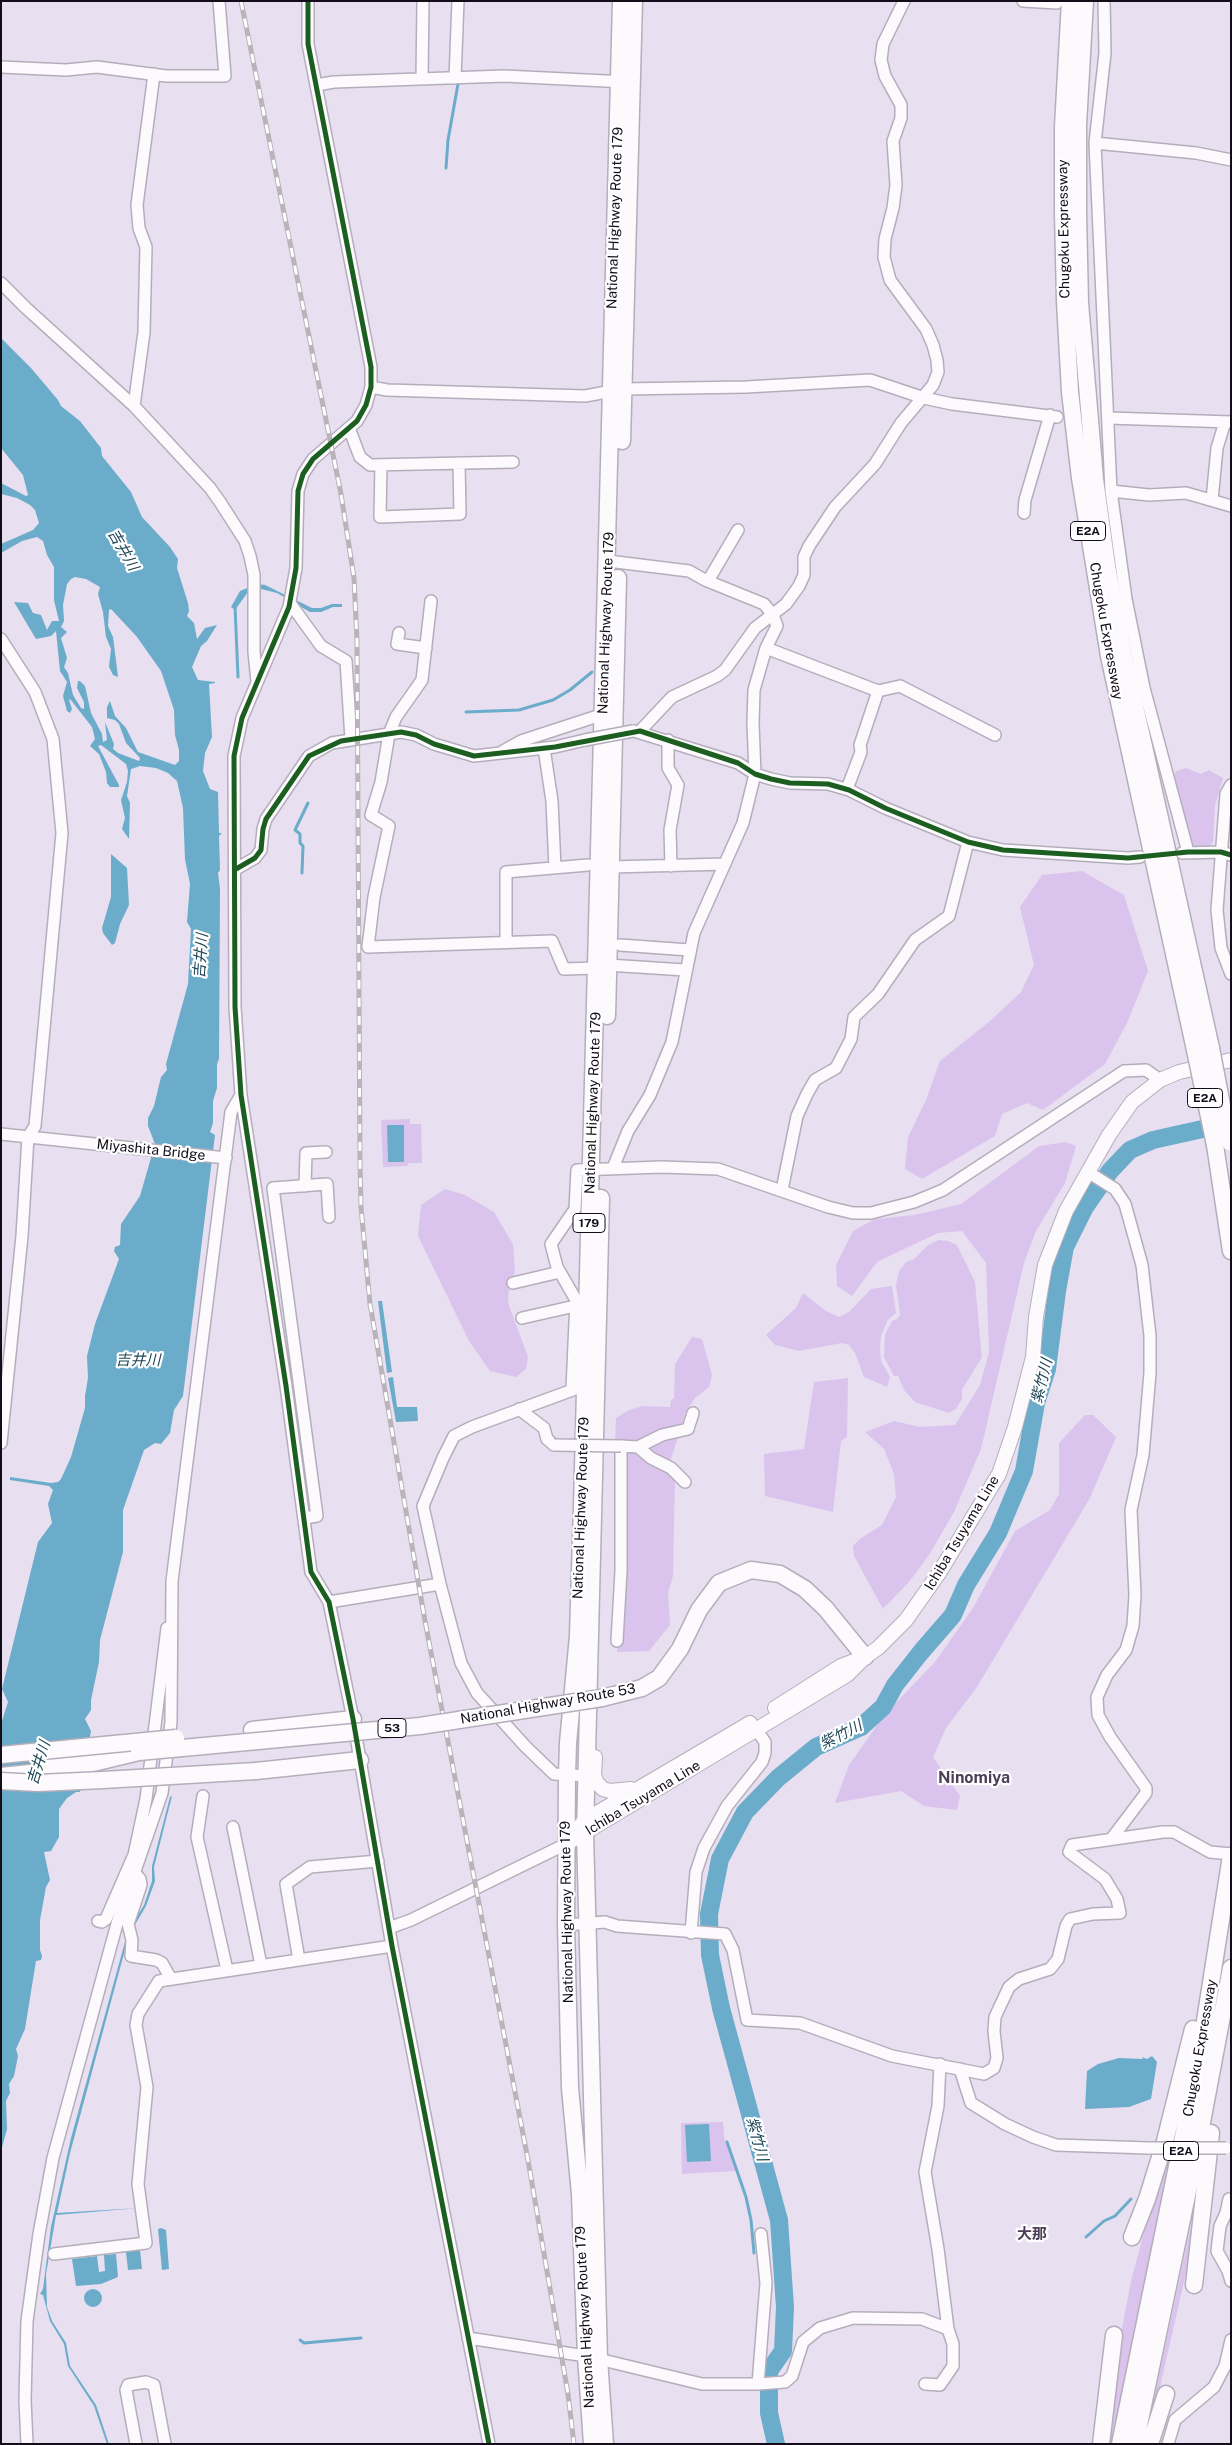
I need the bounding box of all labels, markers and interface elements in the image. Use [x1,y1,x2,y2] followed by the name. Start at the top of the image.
[603,127,627,309] street label: National Highway Route 179
[1054,159,1074,299] street label: Chugoku Expressway
[1070,522,1106,540] road number: E2A
[104,526,142,574] water label: 吉井川
[594,532,618,714] street label: National Highway Route 179
[1086,561,1126,701] street label: Chugoku Expressway
[190,933,212,979] water label: 吉井川
[581,1012,605,1194] street label: National Highway Route 179
[1188,1088,1222,1108] road number: E2A
[96,1136,206,1164] street label: Miyashita Bridge
[573,1214,605,1232] road number: 179
[116,1351,160,1369] water label: 吉井川
[1028,1357,1056,1405] water label: 紫竹川
[569,1417,593,1599] street label: National Highway Route 179
[921,1473,1003,1593] street label: Ichiba Tsuyama Line
[459,1680,637,1728] street label: National Highway Route 53
[817,1717,865,1753] water label: 紫竹川
[378,1719,406,1738] road number: 53
[24,1739,54,1787] water label: 吉井川
[583,1757,703,1839] street label: Ichiba Tsuyama Line
[938,1768,1010,1788] district label: Ninomiya
[557,1821,577,2003] street label: National Highway Route 179
[1180,1978,1220,2118] street label: Chugoku Expressway
[742,2115,772,2163] water label: 紫竹川
[1164,2142,1198,2160] road number: E2A
[572,2225,598,2409] street label: National Highway Route 179
[1017,2225,1047,2243] district label: 大那

